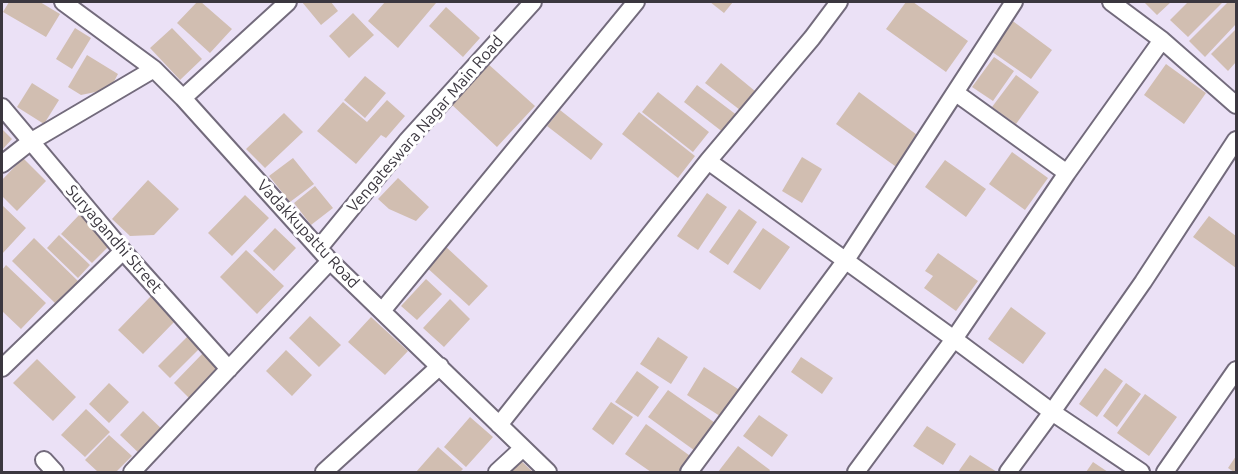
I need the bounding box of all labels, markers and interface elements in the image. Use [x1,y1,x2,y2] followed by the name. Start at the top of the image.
[343,32,507,216] street label: Vengateswara Nagar Main Road
[253,176,363,292] street label: Vadakkupattu Road
[62,181,166,297] street label: Suryagandhi Street

